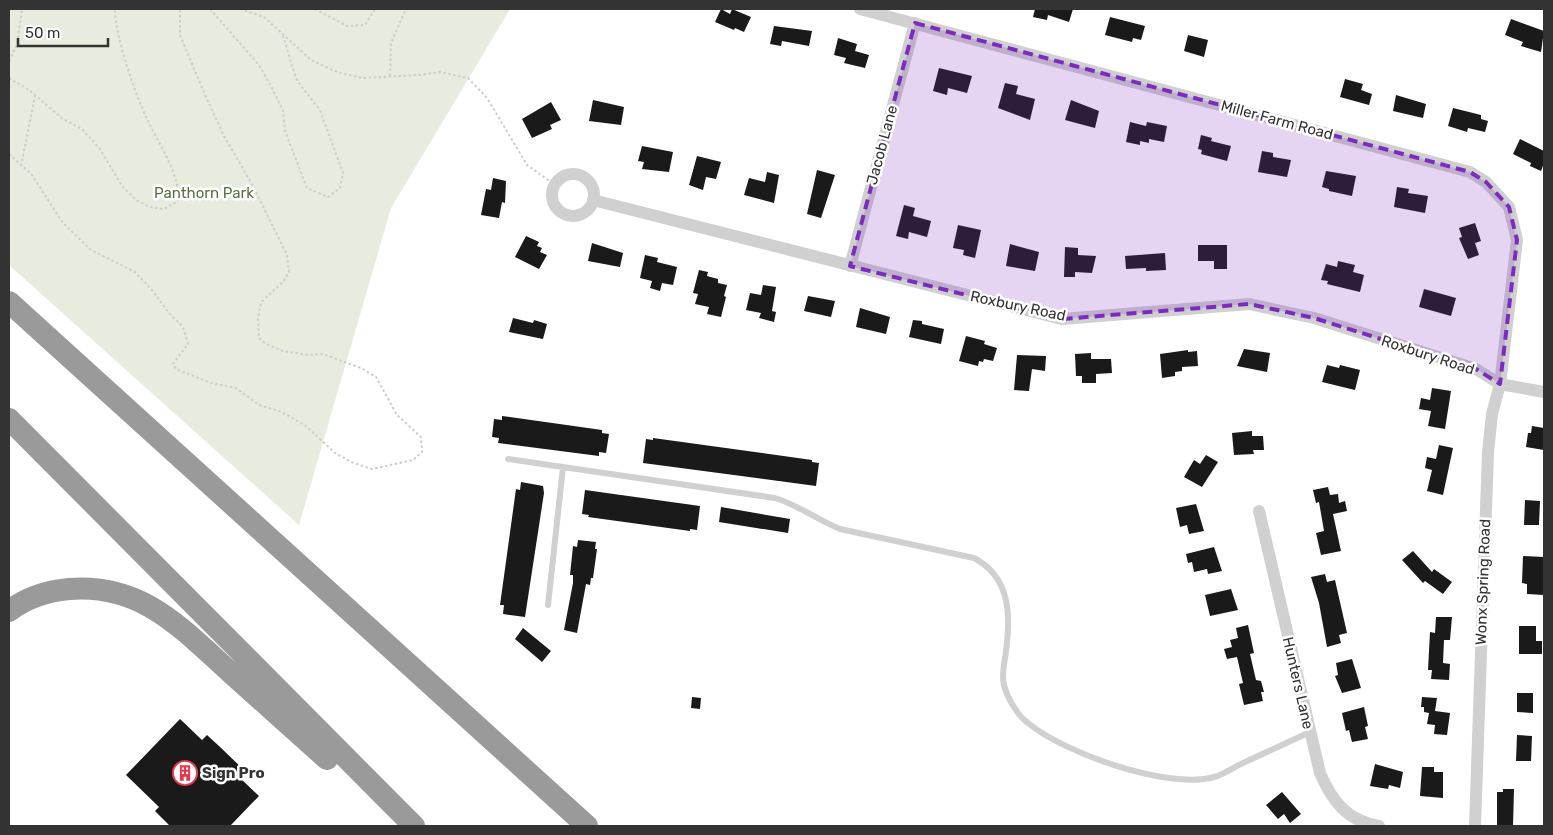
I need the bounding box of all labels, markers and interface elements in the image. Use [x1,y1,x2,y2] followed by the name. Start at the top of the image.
[18,15,108,47] scale bar
[25,24,60,42] text: 50 m
[1219,96,1335,144] street label: Miller Farm Road
[863,103,901,187] street label: Jacob Lane
[154,184,254,202] park label: Panthorn Park
[969,287,1067,325] street label: Roxbury Road
[1379,331,1477,379] street label: Roxbury Road
[1472,519,1494,645] street label: Wonx Spring Road
[1279,635,1317,731] street label: Hunters Lane
[172,760,198,786] building icon: Sign Pro
[202,764,265,782] place label: Sign Pro

